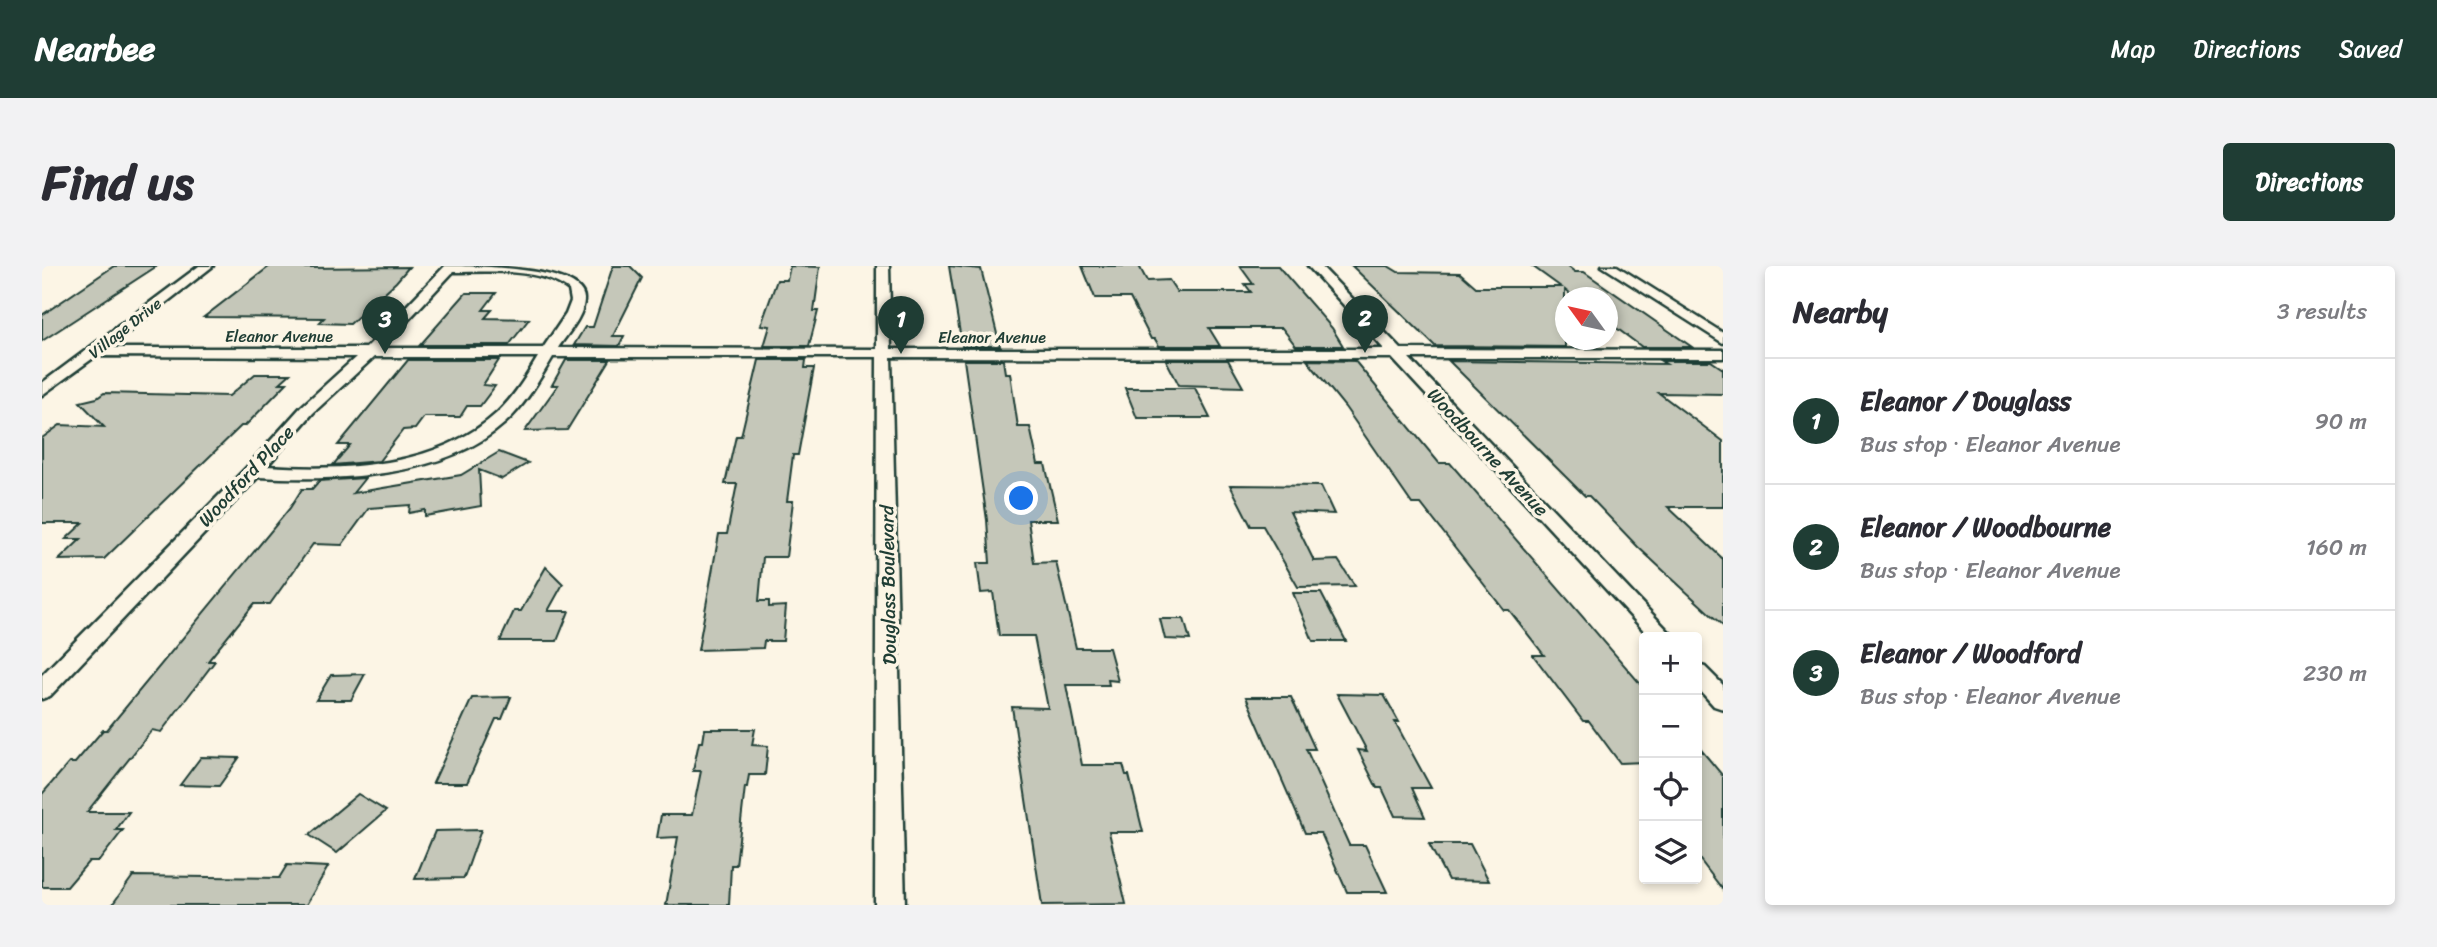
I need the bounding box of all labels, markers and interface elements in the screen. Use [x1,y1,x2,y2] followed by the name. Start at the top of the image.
[35,20,155,78] text: Nearbee
[2111,28,2155,70] text: Map
[2193,28,2301,70] text: Directions
[2339,28,2402,70] text: Saved
[42,139,194,226] text: Find us
[2223,143,2395,221] button: Directions
[1793,285,1888,339] text: Nearby
[1555,287,1618,350] north arrow
[82,290,168,366] street label: Village Drive
[2277,291,2367,332] text: 3 results
[1342,295,1388,353] pin: 2
[362,296,408,354] pin: 3
[878,296,924,354] pin: 1
[225,322,333,351] street label: Eleanor Avenue
[938,323,1046,352] street label: Eleanor Avenue
[1860,378,2071,424] text: Eleanor / Douglass
[1419,380,1557,525] street label: Woodbourne Avenue
[1811,401,1821,442] text: 1
[2315,401,2367,442] text: 90 m
[190,417,303,535] street label: Woodford Place
[1860,424,2121,465] text: Bus stop · Eleanor Avenue
[1004,481,1038,515] your location
[870,504,906,665] street label: Douglass Boulevard
[1860,504,2111,550] text: Eleanor / Woodbourne
[1809,527,1823,568] text: 2
[2306,527,2367,568] text: 160 m
[1860,550,2121,591] text: Bus stop · Eleanor Avenue
[1860,630,2081,676] text: Eleanor / Woodford
[1639,632,1702,884] map controls
[1639,632,1702,695] button: +
[1810,653,1822,694] text: 3
[2303,653,2367,694] text: 230 m
[1860,676,2121,717] text: Bus stop · Eleanor Avenue
[1639,695,1702,758] button: −
[1639,758,1702,821] button: locate
[1639,821,1702,884] button: layers

